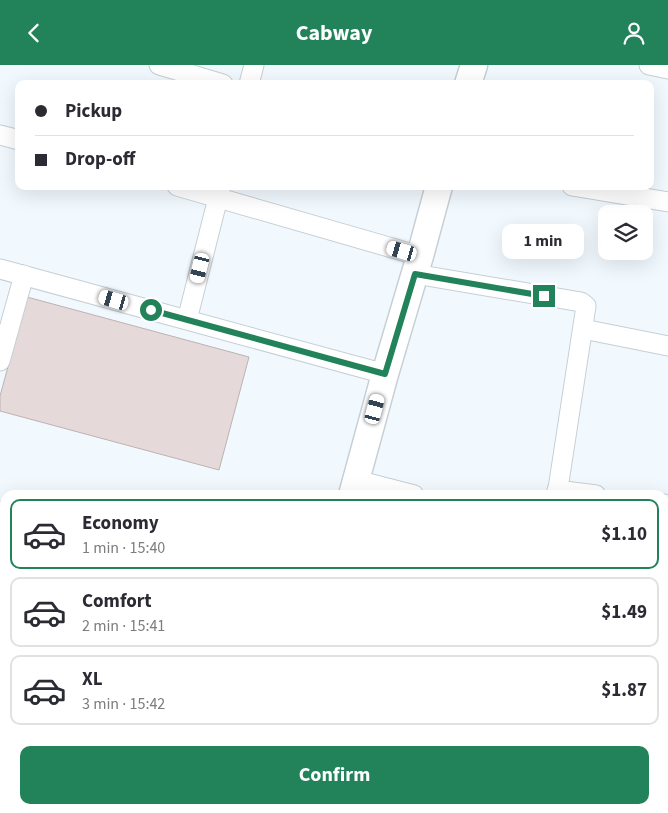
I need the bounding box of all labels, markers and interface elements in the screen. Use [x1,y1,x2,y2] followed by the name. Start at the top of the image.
[296,17,372,49] text: Cabway
[20,19,48,47] icon: back
[620,19,648,47] icon: person
[65,98,122,125] text: Pickup
[65,146,135,173] text: Drop-off
[598,205,653,260] map controls
[598,205,653,260] button: layers
[503,223,585,259] callout: 1 min
[524,230,562,252] text: 1 min
[385,240,418,262] car
[189,252,210,284] car
[533,285,555,307] route end
[97,289,130,311] car
[140,299,162,321] route start
[363,393,386,425] car
[82,510,159,537] text: Economy
[22,512,67,557] icon: car
[601,521,647,548] text: $1.10
[82,537,165,559] text: 1 min · 15:40
[82,588,152,615] text: Comfort
[22,590,67,635] icon: car
[601,599,647,626] text: $1.49
[82,615,165,637] text: 2 min · 15:41
[82,666,103,693] text: XL
[22,668,67,713] icon: car
[601,677,647,704] text: $1.87
[82,693,165,715] text: 3 min · 15:42
[20,746,649,804] button: Confirm

